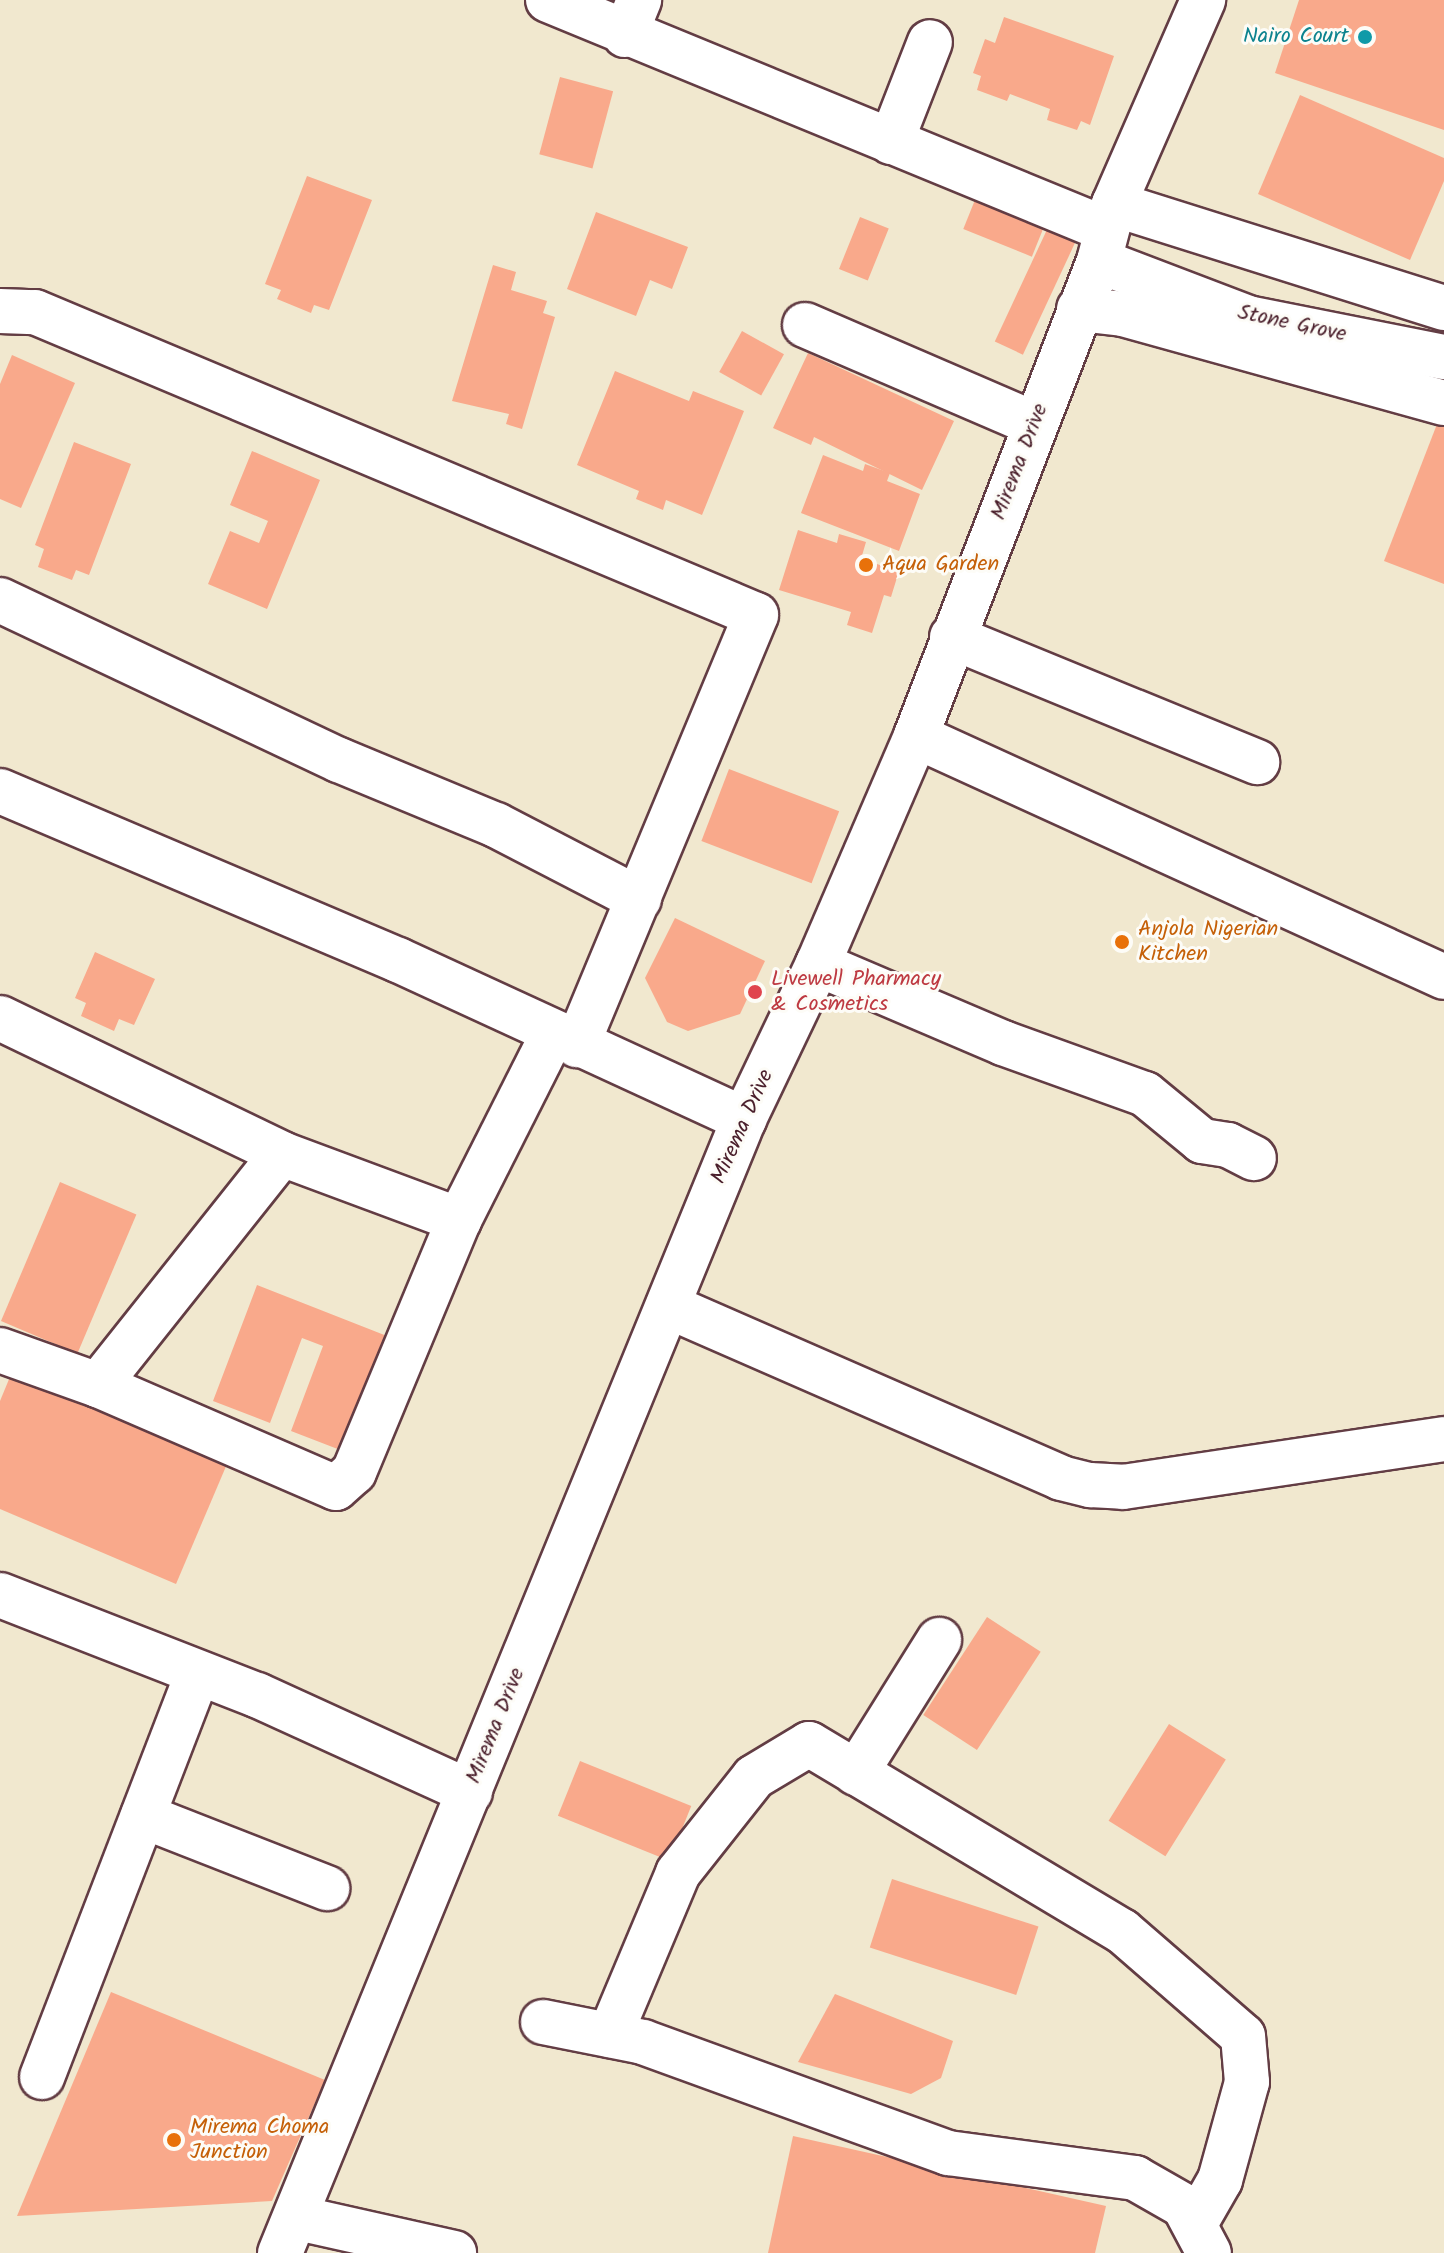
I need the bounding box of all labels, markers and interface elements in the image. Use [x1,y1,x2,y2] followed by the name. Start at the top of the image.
[1243,24,1349,50] place label: Nairo Court
[1356,28,1374,46] marker: Nairo Court
[1235,300,1349,348] street label: Stone Grove
[986,400,1054,524] street label: Mirema Drive
[882,552,999,578] place label: Aqua Garden
[857,556,875,574] marker: Aqua Garden
[1138,916,1278,968] place label: Anjola Nigerian Kitchen
[1113,933,1131,951] marker: Anjola Nigerian Kitchen
[771,966,941,1018] place label: Livewell Pharmacy & Cosmetics
[746,983,764,1001] marker: Livewell Pharmacy & Cosmetics
[706,1066,780,1188] street label: Mirema Drive
[461,1664,531,1788] street label: Mirema Drive
[190,2114,329,2166] place label: Mirema Choma Junction
[165,2131,183,2149] marker: Mirema Choma Junction

